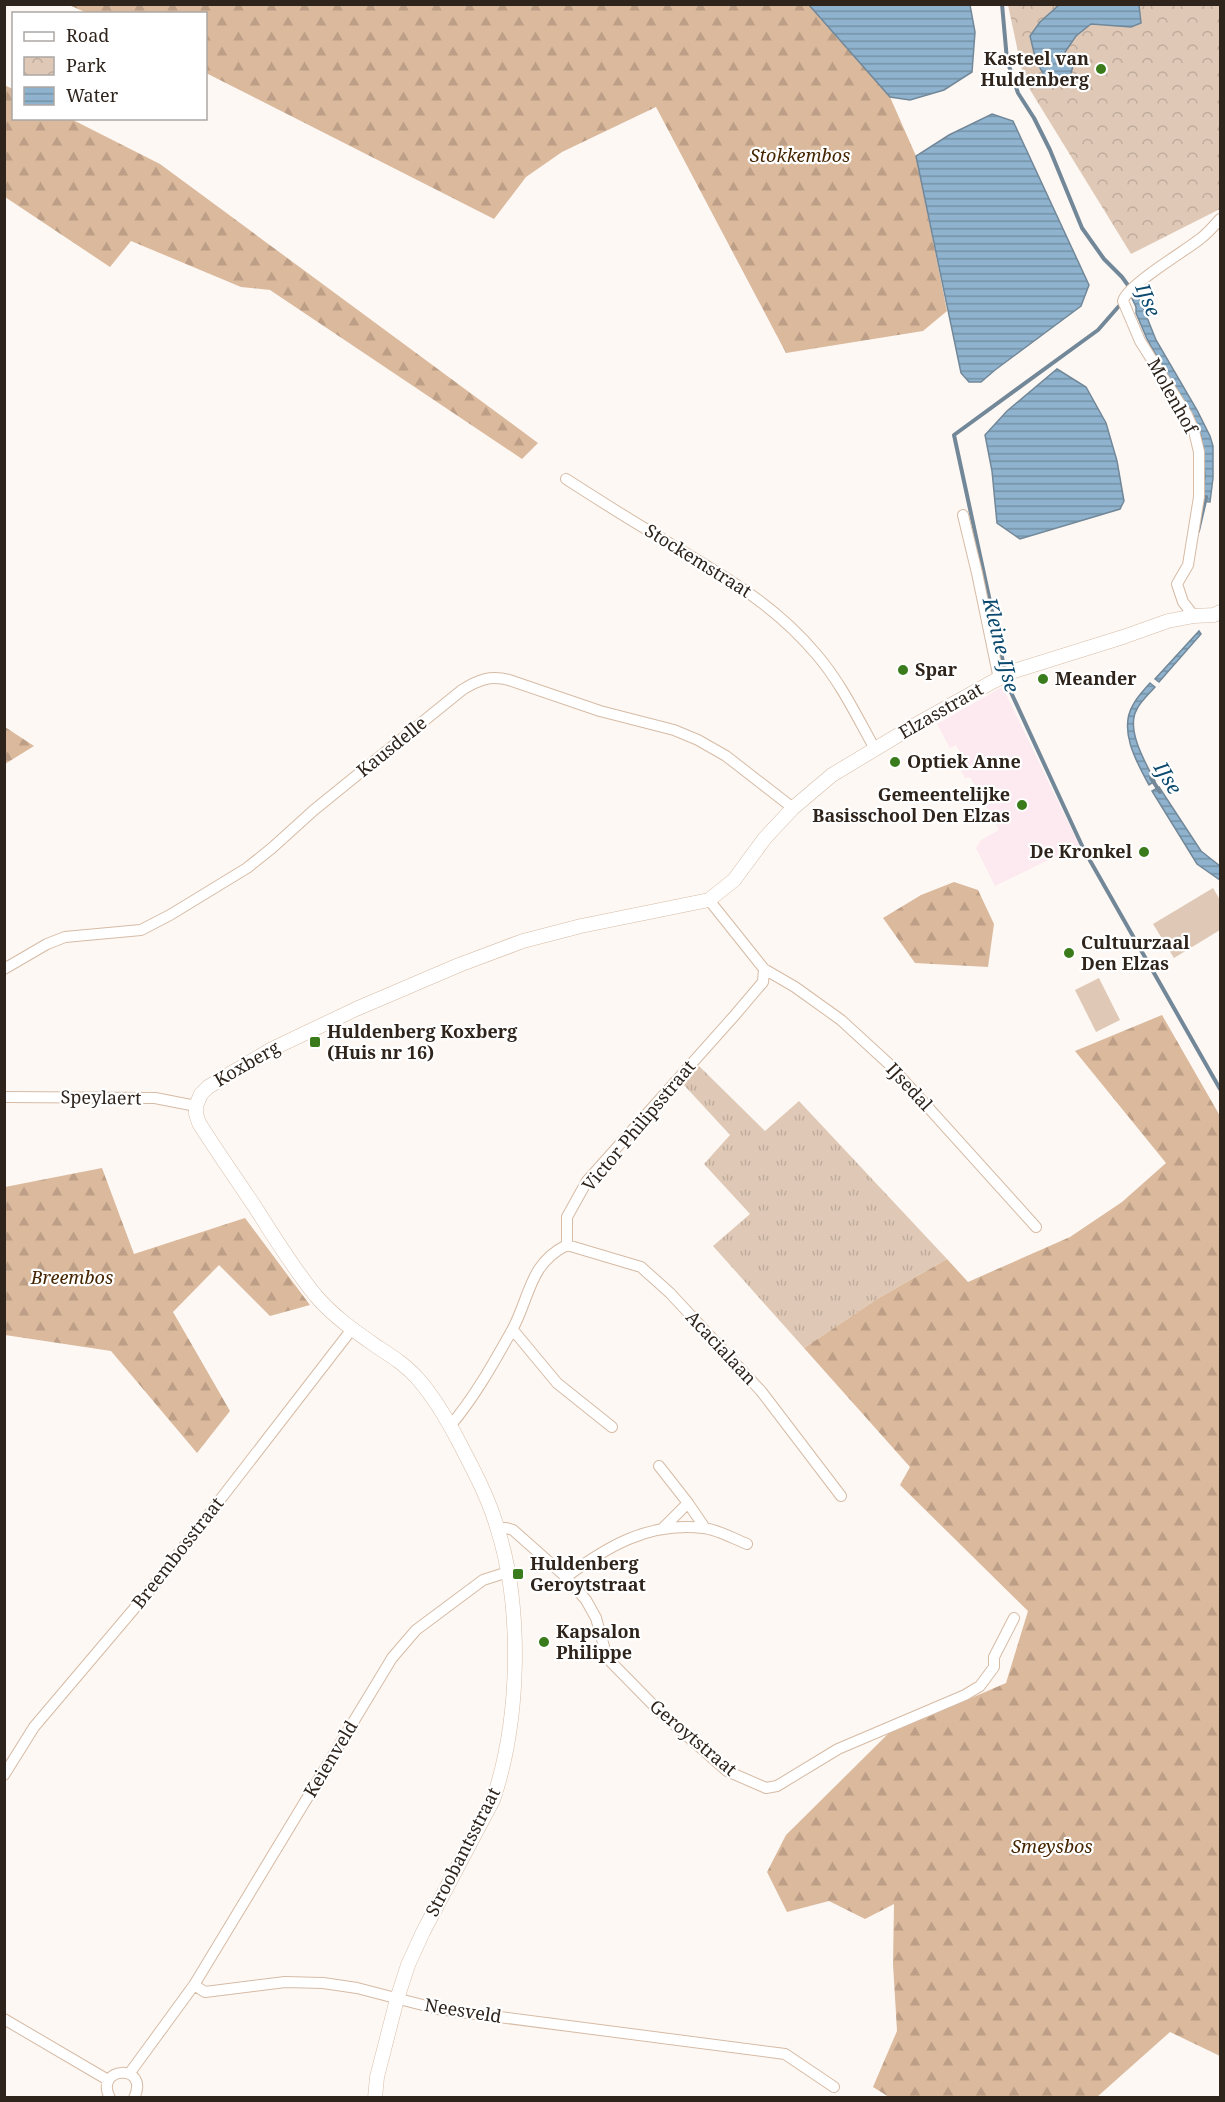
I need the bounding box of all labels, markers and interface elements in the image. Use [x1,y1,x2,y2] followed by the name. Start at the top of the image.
[12,12,207,120] legend
[66,23,109,47] text: Road
[980,46,1090,91] place label: Kasteel van Huldenberg
[66,53,106,77] text: Park
[1094,62,1108,76] marker: Kasteel van Huldenberg
[66,83,119,107] text: Water
[750,143,850,167] park label: Stokkembos
[1129,278,1168,321] water label: IJse
[1142,354,1204,439] street label: Molenhof
[641,518,756,602] street label: Stockemstraat
[976,594,1026,695] water label: Kleine IJse
[915,657,958,681] place label: Spar
[896,663,910,677] marker: Spar
[1055,666,1137,690] place label: Meander
[1036,672,1050,686] marker: Meander
[894,676,987,744] street label: Elzasstraat
[351,711,431,782] street label: Kausdelle
[907,749,1021,773] place label: Optiek Anne
[888,755,902,769] marker: Optiek Anne
[1148,756,1189,799] water label: IJse
[812,782,1010,827] place label: Gemeentelijke Basisschool Den Elzas
[1015,798,1029,812] marker: Gemeentelijke Basisschool Den Elzas
[1030,839,1133,863] place label: De Kronkel
[1137,845,1151,859] marker: De Kronkel
[1081,930,1190,975] place label: Cultuurzaal Den Elzas
[1062,946,1076,960] marker: Cultuurzaal Den Elzas
[327,1019,518,1064] place label: Huldenberg Koxberg (Huis nr 16)
[209,1035,284,1091] street label: Koxberg
[308,1035,322,1049] marker: Huldenberg Koxberg (Huis nr 16)
[576,1055,700,1196] street label: Victor Philipsstraat
[881,1057,938,1116] street label: IJsedal
[60,1084,142,1110] street label: Speylaert
[30,1265,113,1289] park label: Breembos
[681,1305,763,1390] street label: Acacialaan
[126,1492,228,1613] street label: Breembosstraat
[530,1551,646,1596] place label: Huldenberg Geroytstraat
[511,1567,525,1581] marker: Huldenberg Geroytstraat
[556,1619,640,1664] place label: Kapsalon Philippe
[537,1635,551,1649] marker: Kapsalon Philippe
[645,1694,742,1781] street label: Geroytstraat
[298,1716,362,1801] street label: Keienveld
[419,1783,505,1920] street label: Stroobantsstraat
[1011,1834,1093,1858] park label: Smeysbos
[423,1992,503,2028] street label: Neesveld

